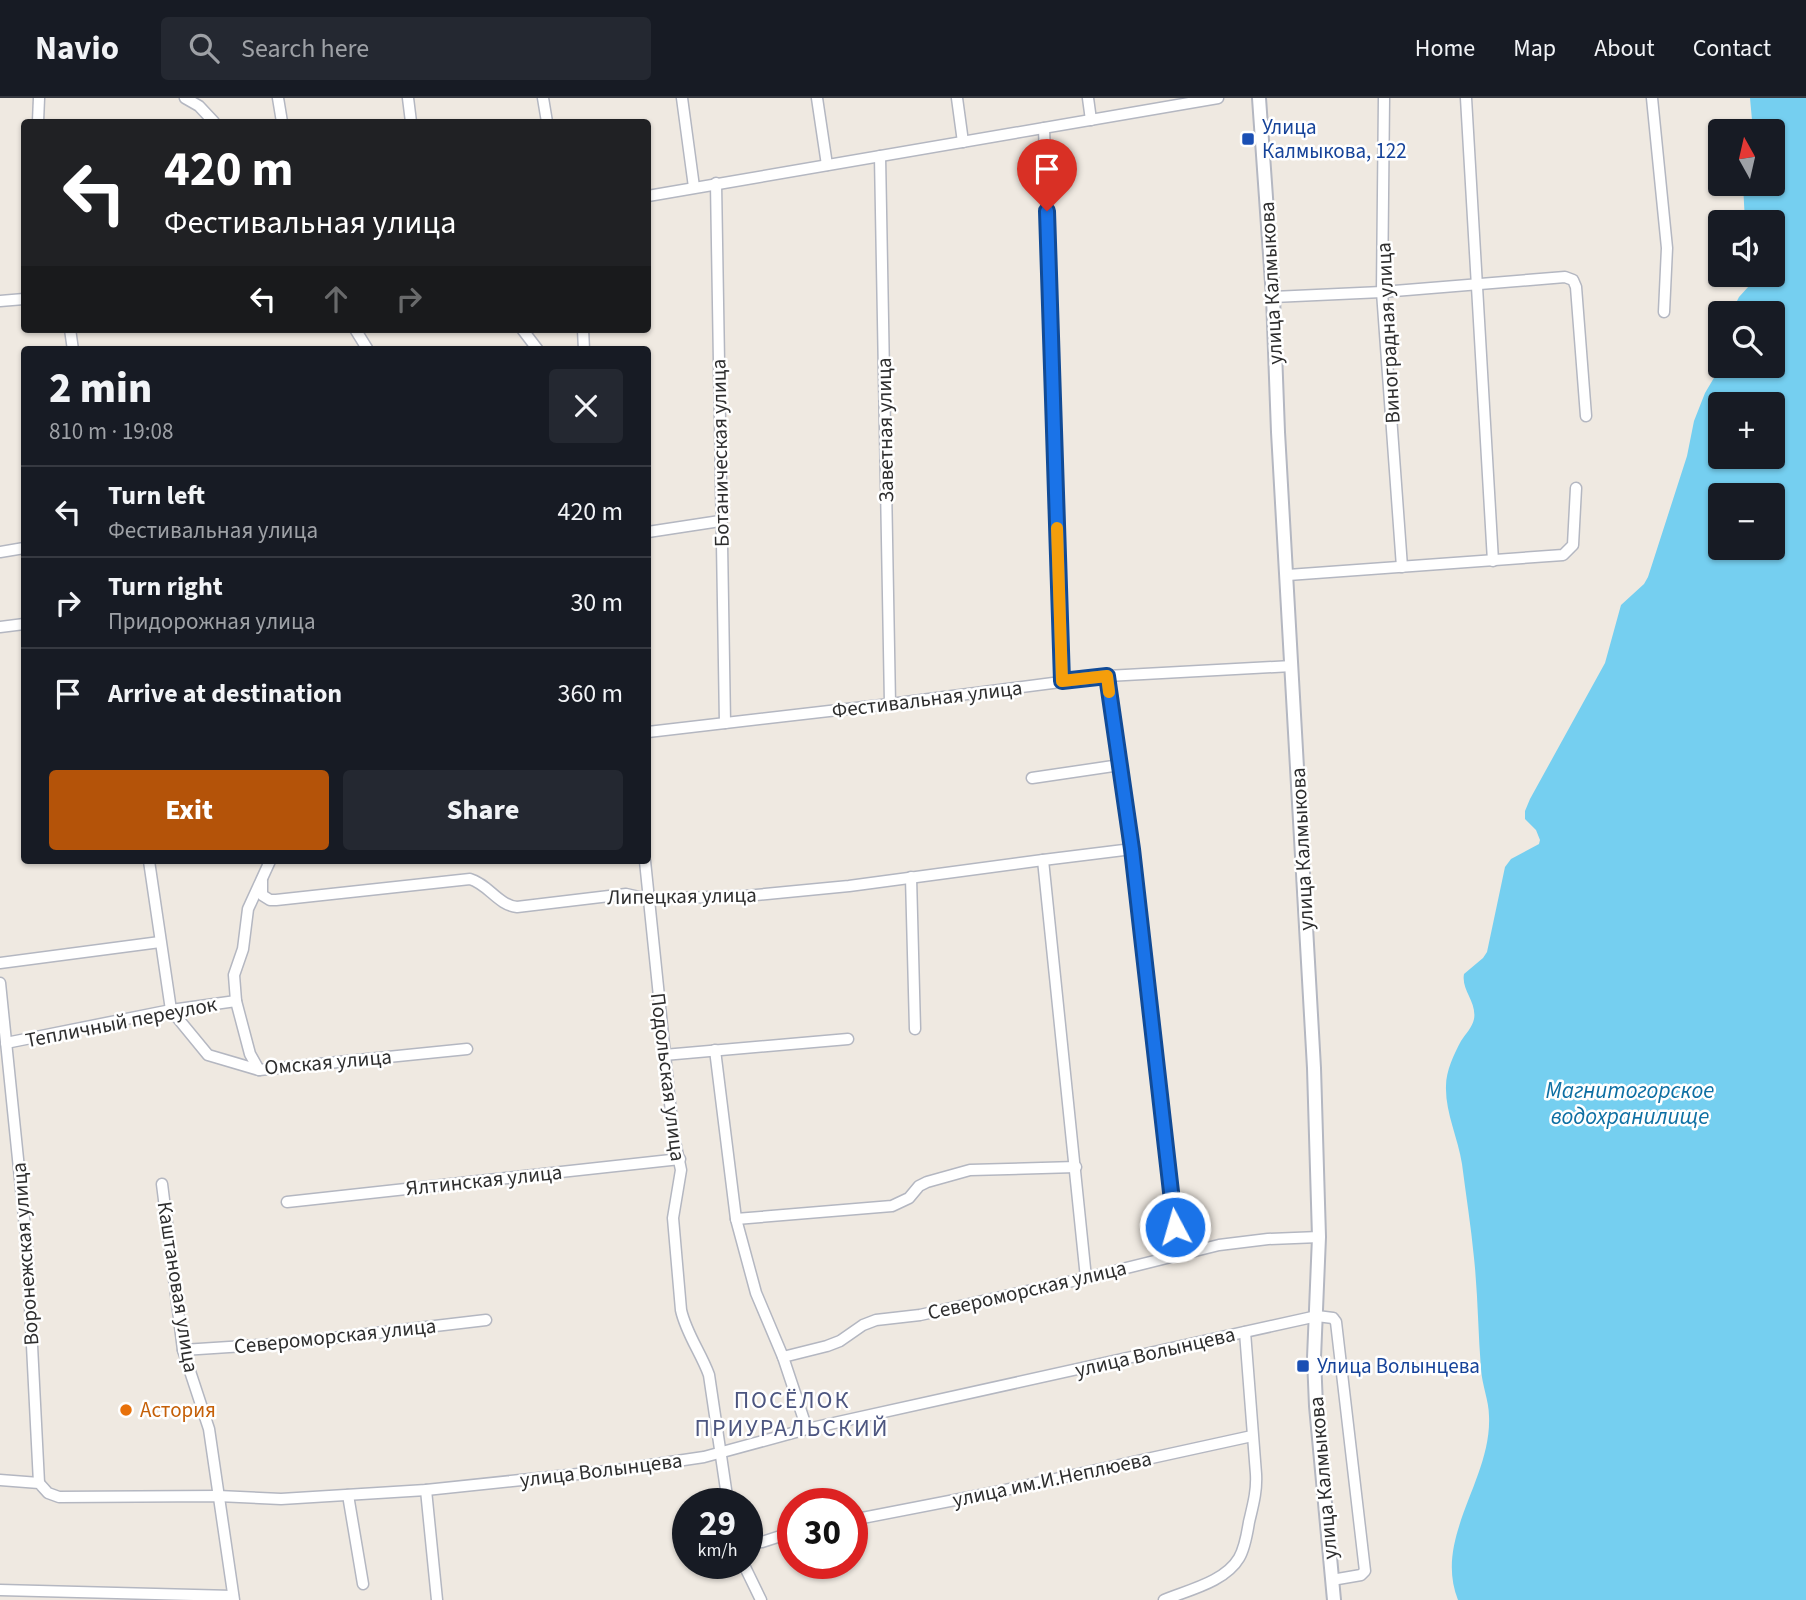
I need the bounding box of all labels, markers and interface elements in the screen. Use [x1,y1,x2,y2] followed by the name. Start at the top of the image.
[161,17,651,80] search box
[35,25,119,72] text: Navio
[185,29,223,67] icon: search
[241,30,369,67] text: Search here
[1415,31,1475,66] text: Home
[1513,31,1556,66] text: Map
[1594,31,1655,66] text: About
[1693,31,1771,66] text: Contact
[1262,112,1407,166] place label: Улица Калмыкова, 122
[1708,119,1785,196] north arrow
[1708,119,1785,560] map controls
[1240,131,1256,147] marker: Улица Калмыкова, 122
[164,135,293,205] text: 420 m
[1017,139,1077,211] pin
[49,147,140,238] icon: left
[1028,150,1066,188] icon: arrive
[164,200,456,246] text: Фестивальная улица
[1252,201,1290,365] street label: улица Калмыкова
[1708,210,1785,287] button: sound
[1368,242,1408,424] street label: Виноградная улица
[244,280,282,318] icon: left
[317,280,355,318] icon: ahead
[390,280,428,318] icon: right
[1708,301,1785,378] button: search
[869,357,901,503] street label: Заветная улица
[49,359,152,419] text: 2 min
[703,359,737,547] street label: Ботаническая улица
[549,369,623,443] button: close
[1708,392,1785,469] button: +
[49,415,173,448] text: 810 m · 19:08
[108,477,205,514] text: Turn left
[1708,483,1785,560] button: −
[49,493,87,531] icon: left
[557,493,623,530] text: 420 m
[108,514,318,547] text: Фестивальная улица
[108,568,223,605] text: Turn right
[49,584,87,622] icon: right
[570,584,623,621] text: 30 m
[108,605,316,638] text: Придорожная улица
[830,672,1024,726] street label: Фестивальная улица
[49,675,87,713] icon: arrive
[108,675,342,712] text: Arrive at destination
[557,675,623,712] text: 360 m
[1283,767,1321,931] street label: улица Калмыкова
[49,770,329,850] button: Exit
[343,770,623,850] button: Share
[607,880,757,912] street label: Липецкая улица
[23,989,220,1055] street label: Тепличный переулок
[643,991,693,1163] street label: Подольская улица
[263,1041,393,1083] street label: Омская улица
[1546,1074,1714,1133] water label: Магнитогорское водохранилище
[404,1157,564,1203] street label: Ялтинская улица
[4,1161,46,1347] street label: Воронежская улица
[1138,1190,1212,1264] position arrow
[150,1199,206,1375] street label: Каштановая улица
[925,1253,1129,1327] street label: Североморская улица
[232,1310,438,1362] street label: Североморская улица
[1072,1319,1238,1385] street label: улица Волынцева
[1317,1351,1480,1381] place label: Улица Волынцева
[1295,1358,1311,1374] marker: Улица Волынцева
[695,1383,889,1446] district label: ПОСЁЛОК ПРИУРАЛЬСКИЙ
[140,1395,216,1425] place label: Астория
[1301,1395,1345,1561] street label: улица Калмыкова
[118,1402,134,1418] marker: Астория
[950,1443,1154,1515] street label: улица им.И.Неплюева
[518,1445,684,1495] street label: улица Волынцева
[777,1488,868,1579] speed limit sign: 30
[699,1499,736,1549] text: 29
[698,1538,737,1563] text: km/h

